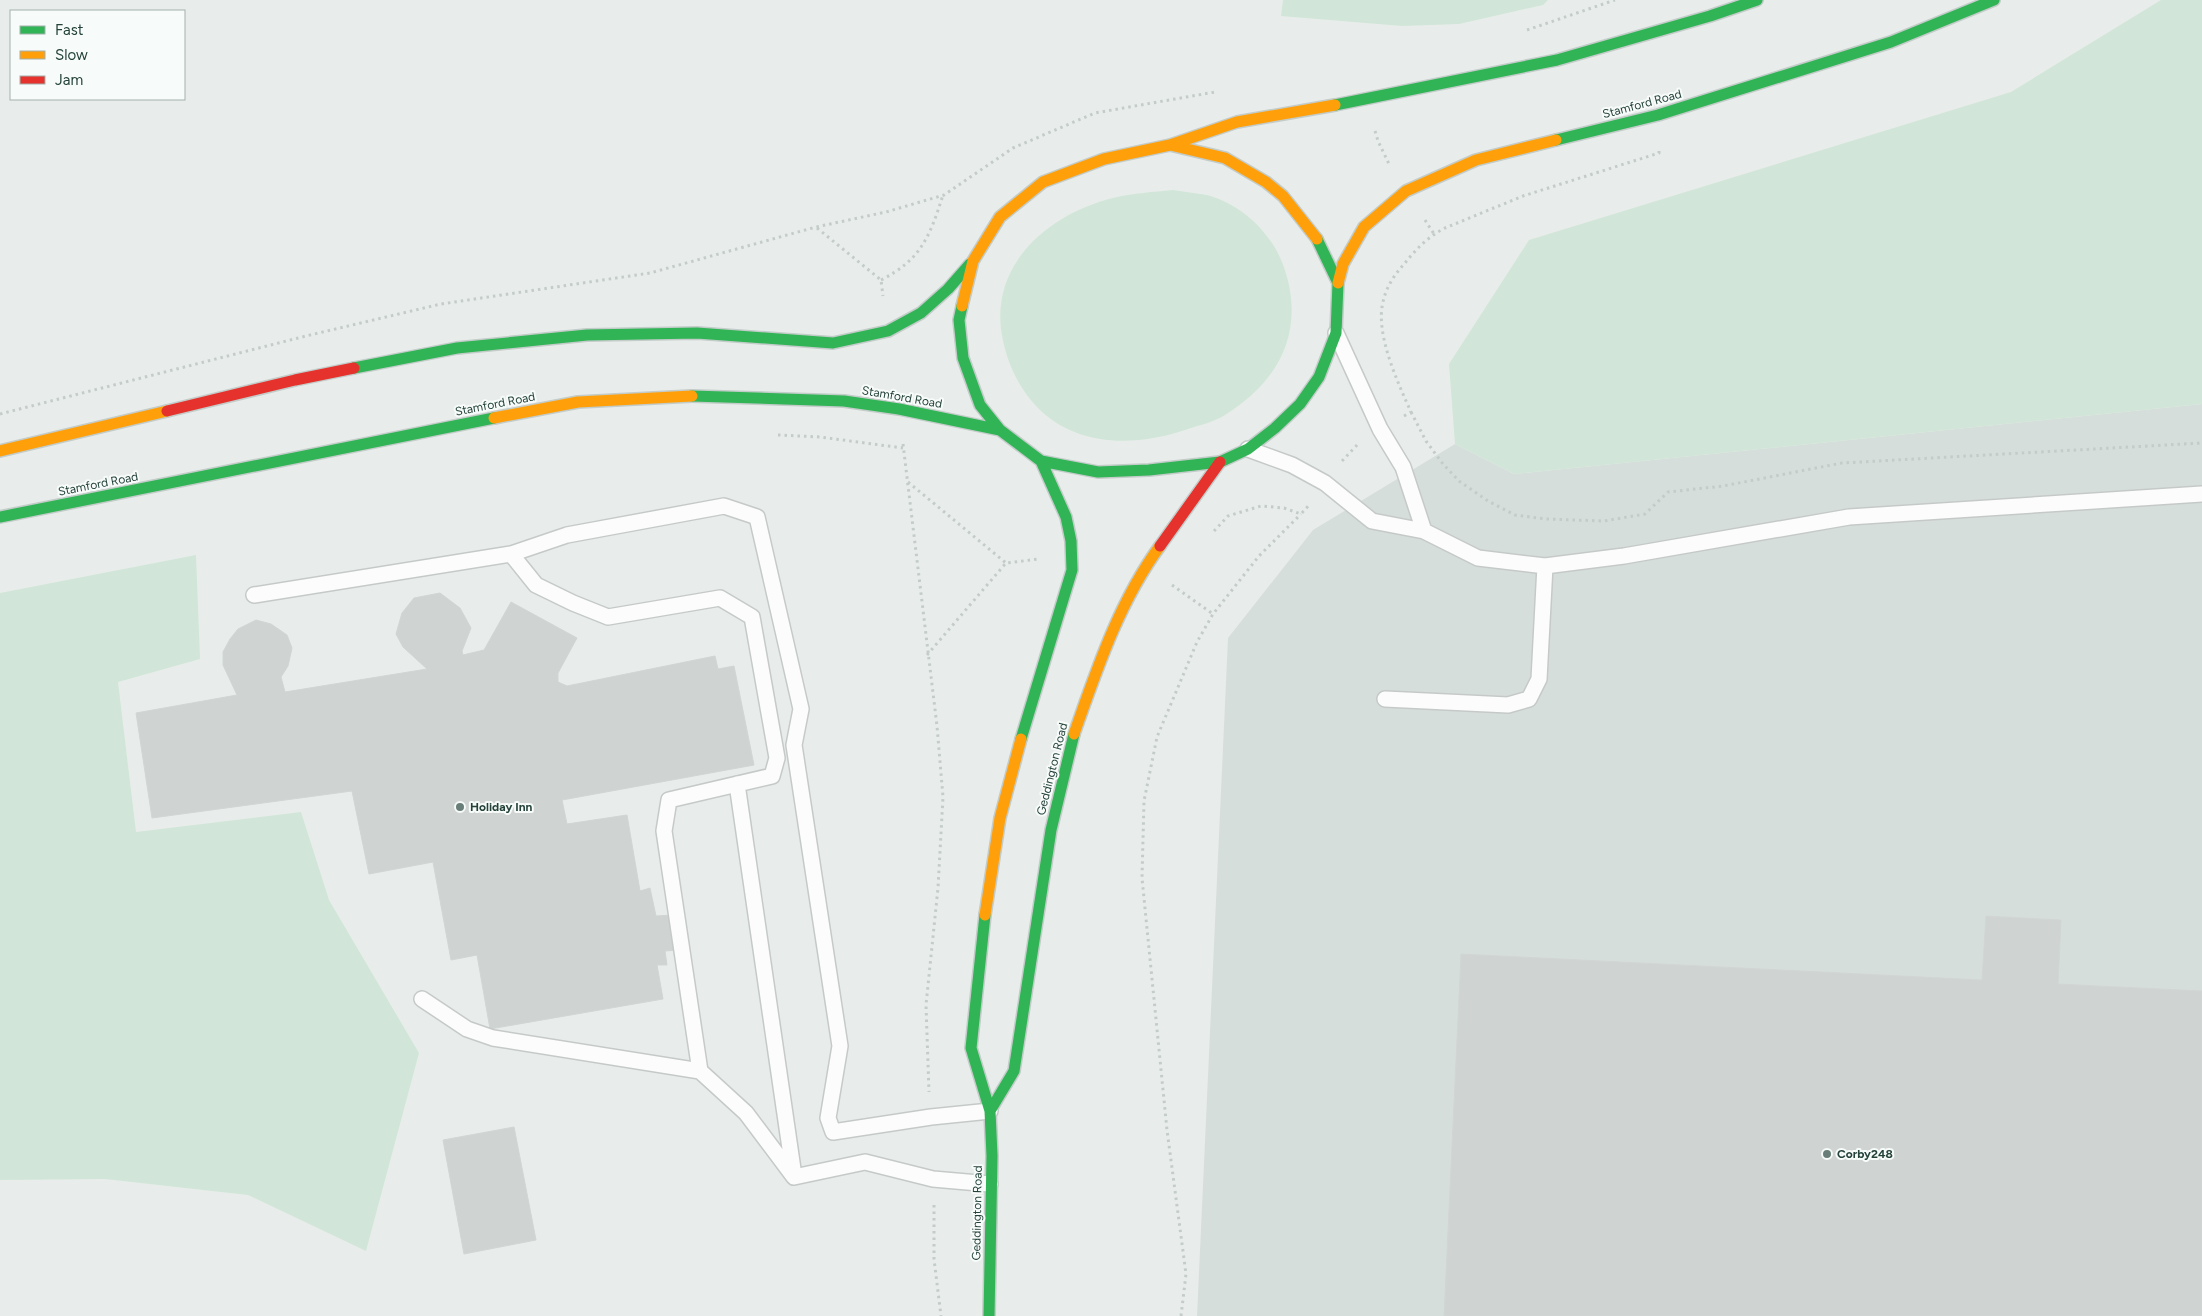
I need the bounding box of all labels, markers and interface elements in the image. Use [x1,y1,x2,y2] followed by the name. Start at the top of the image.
[10,10,185,100] legend
[55,21,84,39] text: Fast
[55,46,88,64] text: Slow
[55,71,83,89] text: Jam
[1601,87,1683,121] street label: Stamford Road
[861,383,943,411] street label: Stamford Road
[454,389,536,419] street label: Stamford Road
[57,469,139,499] street label: Stamford Road
[1034,721,1070,817] street label: Geddington Road
[470,800,532,814] place label: Holiday Inn
[454,801,466,813] marker: Holiday Inn
[1837,1147,1893,1161] place label: Corby248
[1821,1148,1833,1160] marker: Corby248
[969,1165,985,1261] street label: Geddington Road

